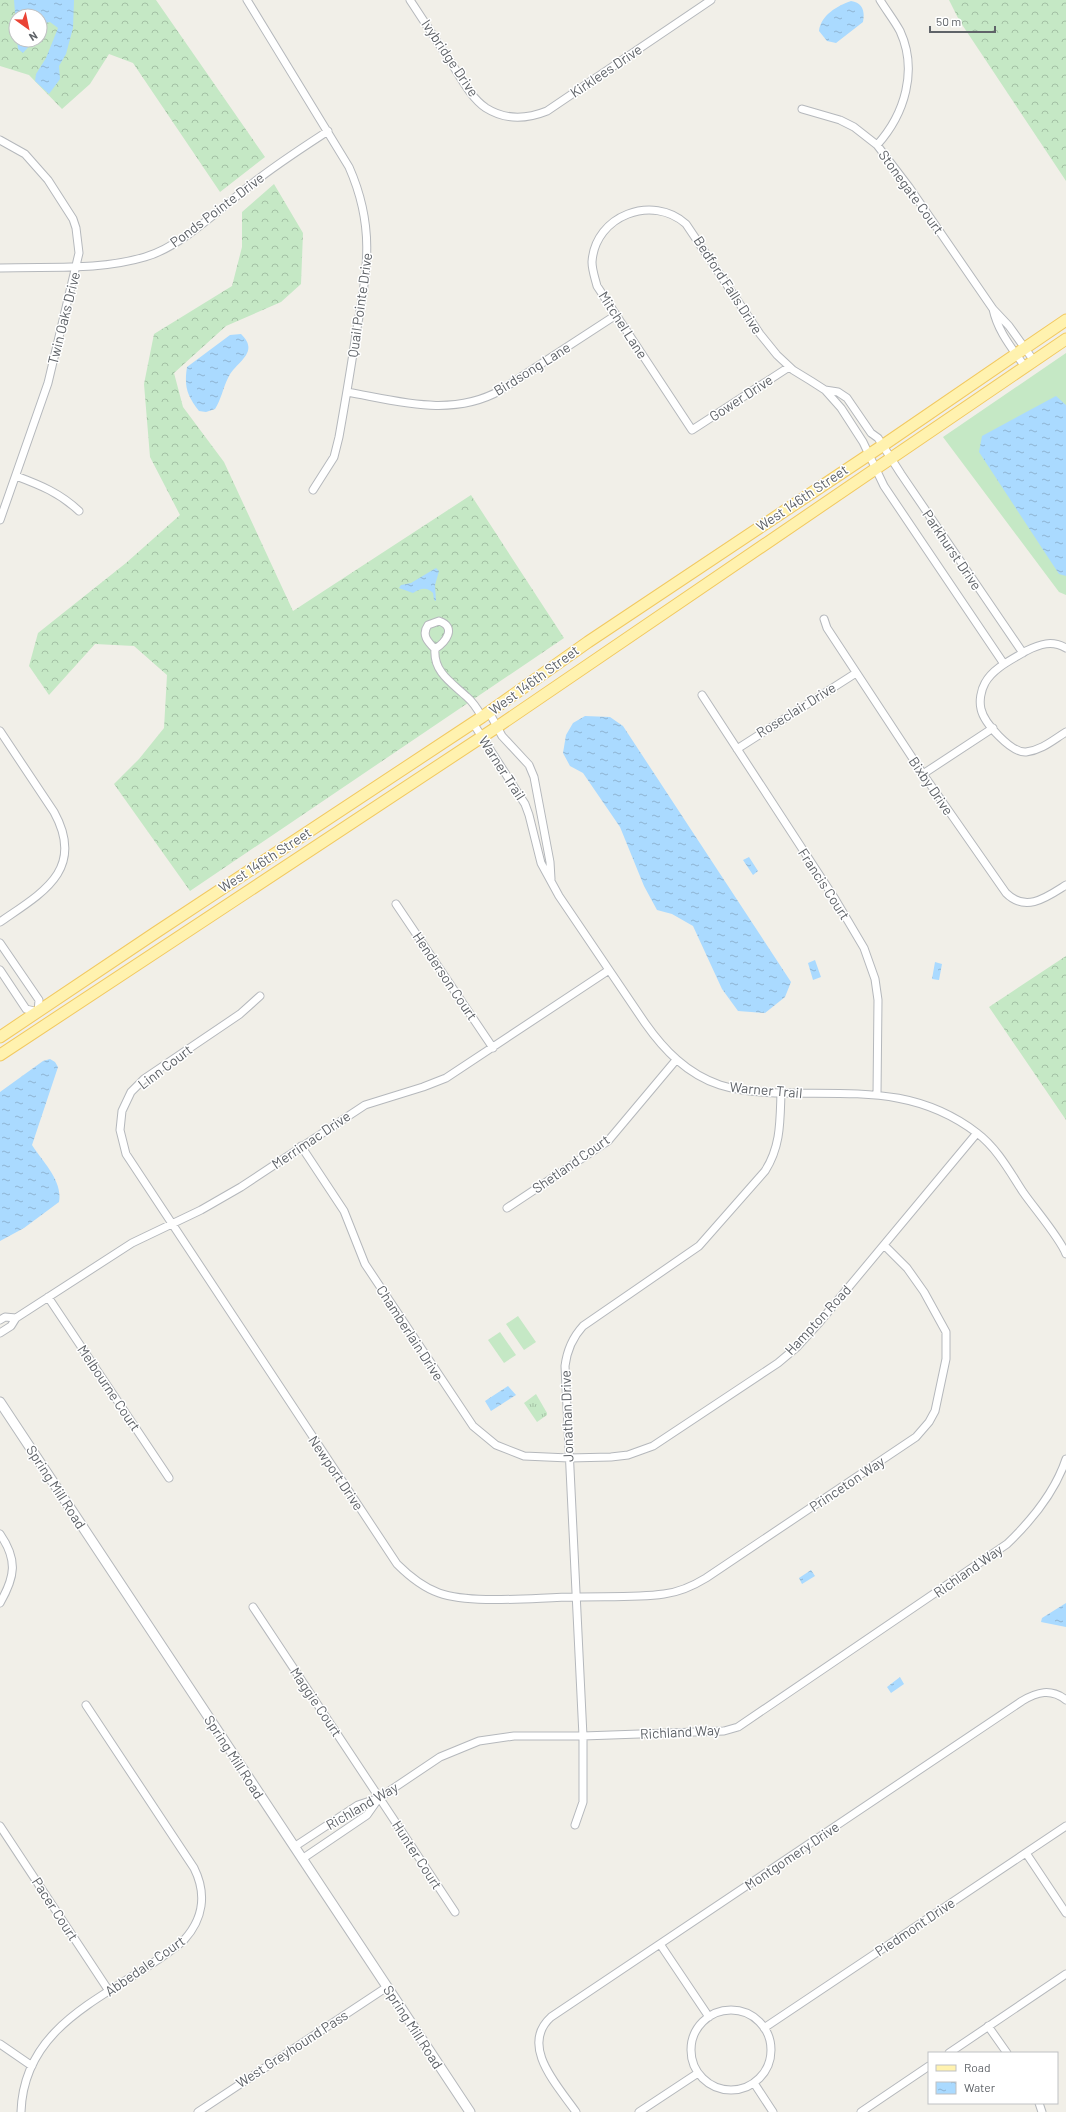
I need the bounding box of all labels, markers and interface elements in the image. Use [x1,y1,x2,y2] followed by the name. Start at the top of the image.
[8,8,48,48] north arrow
[930,8,995,34] scale bar
[936,14,961,28] text: 50 m
[418,16,483,100] street label: Ivybridge Drive
[27,29,40,44] text: N
[567,40,645,101] street label: Kirklees Drive
[875,147,947,237] street label: Stonegate Court
[166,169,267,251] street label: Ponds Pointe Drive
[690,233,766,337] street label: Bedford Falls Drive
[344,252,375,358] street label: Quail Pointe Drive
[44,270,83,366] street label: Twin Oaks Drive
[595,288,651,362] street label: Mitchel Lane
[490,338,573,399] street label: Birdsong Lane
[706,371,776,424] street label: Gower Drive
[753,461,851,535] street label: West 146th Street
[919,506,986,593] street label: Parkhurst Drive
[485,641,582,718] street label: West 146th Street
[753,678,839,741] street label: Roseclair Drive
[475,733,529,803] street label: Warner Trail
[906,753,957,818] street label: Bixby Drive
[215,823,314,896] street label: West 146th Street
[795,845,854,923] street label: Francis Court
[410,928,481,1023] street label: Henderson Court
[134,1041,195,1092] street label: Linn Court
[729,1078,803,1101] street label: Warner Trail
[268,1107,353,1172] street label: Merrimac Drive
[529,1131,613,1196] street label: Shetland Court
[781,1281,854,1358] street label: Hampton Road
[373,1282,448,1384] street label: Chamberlain Drive
[74,1341,144,1434] street label: Melbourne Court
[556,1370,577,1462] street label: Jonathan Drive
[305,1432,368,1513] street label: Newport Drive
[23,1442,90,1532] street label: Spring Mill Road
[806,1452,888,1515] street label: Princeton Way
[930,1540,1006,1601] street label: Richland Way
[287,1664,346,1740] street label: Maggie Court
[201,1712,268,1802] street label: Spring Mill Road
[639,1721,721,1742] street label: Richland Way
[323,1778,401,1833] street label: Richland Way
[389,1817,446,1892] street label: Hunter Court
[741,1818,842,1893] street label: Montgomery Drive
[29,1874,82,1944] street label: Pacer Court
[872,1894,958,1960] street label: Piedmont Drive
[102,1932,188,1999] street label: Abbedale Court
[380,1982,447,2072] street label: Spring Mill Road
[233,2006,351,2091] street label: West Greyhound Pass
[928,2052,1058,2104] legend
[964,2060,991,2074] text: Road
[964,2080,996,2094] text: Water

